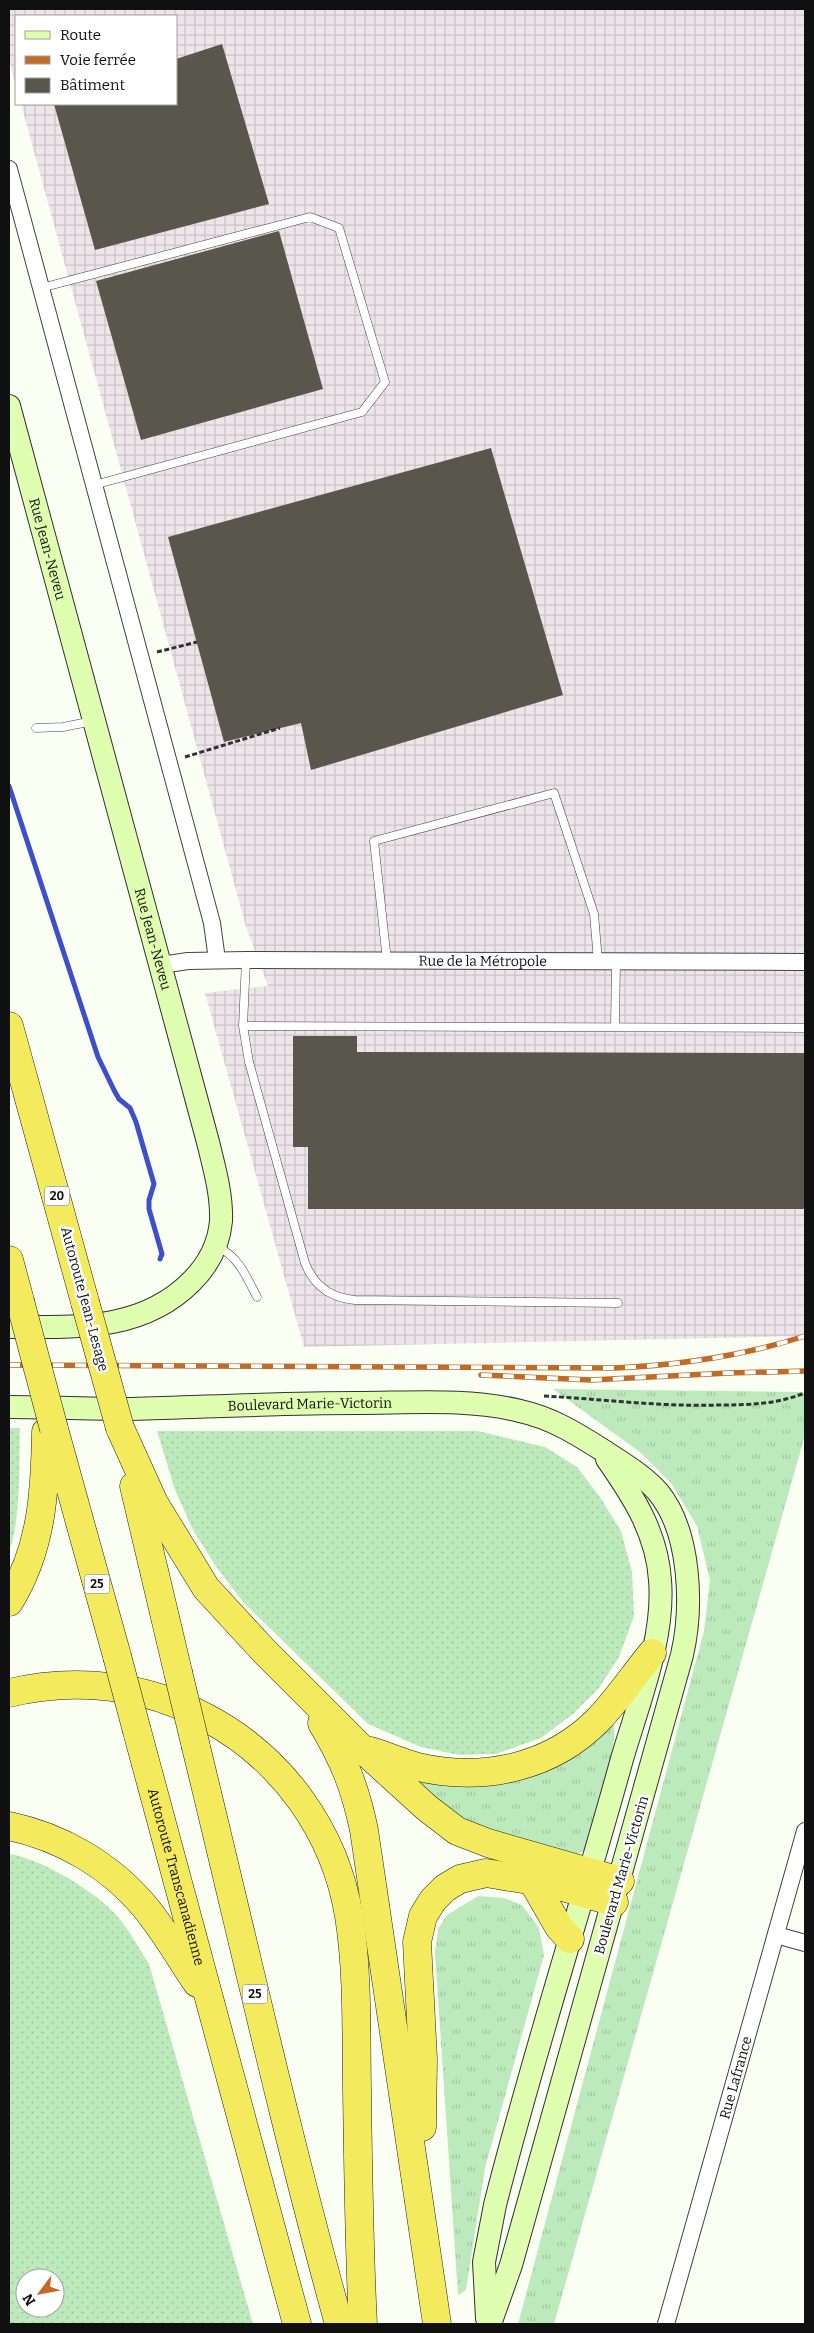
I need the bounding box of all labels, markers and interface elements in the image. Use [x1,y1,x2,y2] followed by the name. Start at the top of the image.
[15,15,178,105] legend
[60,26,101,44] text: Route
[60,51,136,69] text: Voie ferrée
[60,76,125,94] text: Bâtiment
[25,496,69,602] street label: Rue Jean-Neveu
[131,886,175,992] street label: Rue Jean-Neveu
[418,953,547,970] street label: Rue de la Métropole
[44,1186,70,1206] road number: 20
[57,1225,112,1373] street label: Autoroute Jean-Lesage
[227,1395,392,1415] street label: Boulevard Marie-Victorin
[84,1575,110,1594] road number: 25
[144,1786,208,1967] street label: Autoroute Transcanadienne
[591,1794,652,1956] street label: Boulevard Marie-Victorin
[242,1985,268,2004] road number: 25
[716,2034,756,2121] street label: Rue Lafrance
[15,2268,65,2318] north arrow
[19,2290,39,2309] text: N

